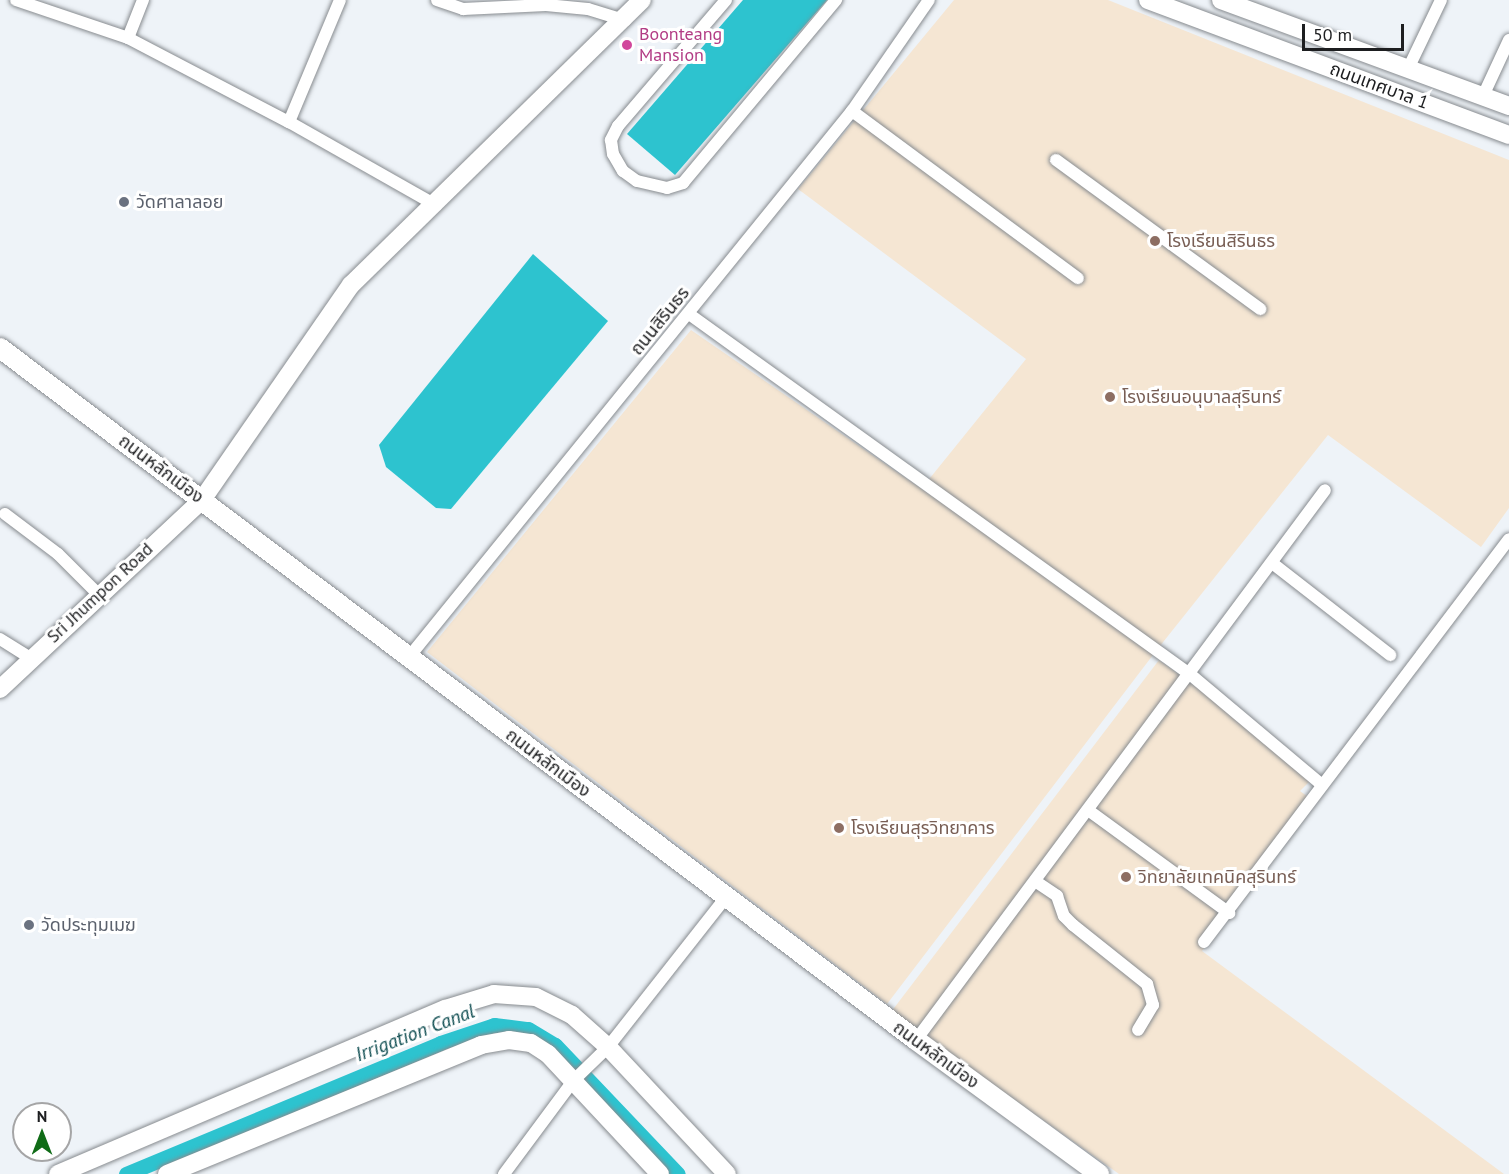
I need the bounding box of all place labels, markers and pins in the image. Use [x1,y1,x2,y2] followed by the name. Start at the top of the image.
[639,24,722,66] place label: Boonteang Mansion
[620,38,634,52] marker: Boonteang Mansion
[136,191,223,213] place label: วัดศาลาลอย
[117,195,131,209] marker: วัดศาลาลอย
[1167,230,1275,252] place label: โรงเรียนสิรินธร
[1148,234,1162,248] marker: โรงเรียนสิรินธร
[1122,386,1281,408] place label: โรงเรียนอนุบาลสุรินทร์
[1103,390,1117,404] marker: โรงเรียนอนุบาลสุรินทร์
[851,817,994,839] place label: โรงเรียนสุรวิทยาคาร
[832,821,846,835] marker: โรงเรียนสุรวิทยาคาร
[1138,866,1296,888] place label: วิทยาลัยเทคนิคสุรินทร์
[1119,870,1133,884] marker: วิทยาลัยเทคนิคสุรินทร์
[41,914,136,936] place label: วัดประทุมเมฆ
[22,918,36,932] marker: วัดประทุมเมฆ

